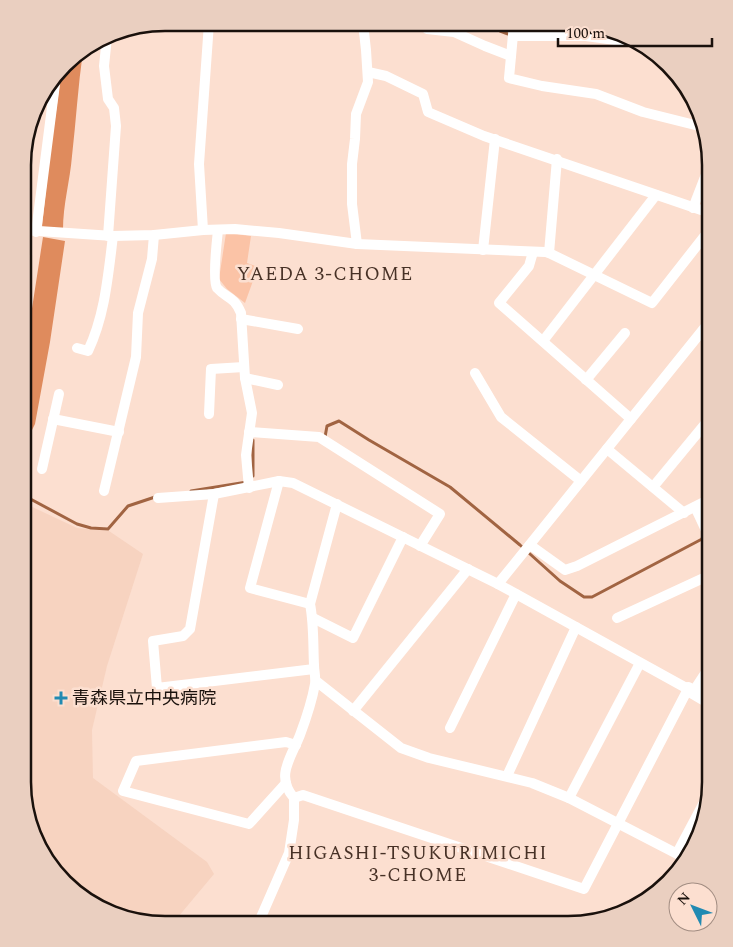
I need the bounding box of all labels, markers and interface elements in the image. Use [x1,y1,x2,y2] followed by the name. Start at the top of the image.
[558,15,712,47] scale bar
[566,22,605,45] text: 100 m
[237,260,413,289] district label: YAEDA 3-CHOME
[72,685,216,712] place label: 青森県立中央病院
[54,691,68,705] marker: 青森県立中央病院
[288,839,548,890] district label: HIGASHI-TSUKURIMICHI 3-CHOME
[668,882,718,932] north arrow
[672,887,695,910] text: N

